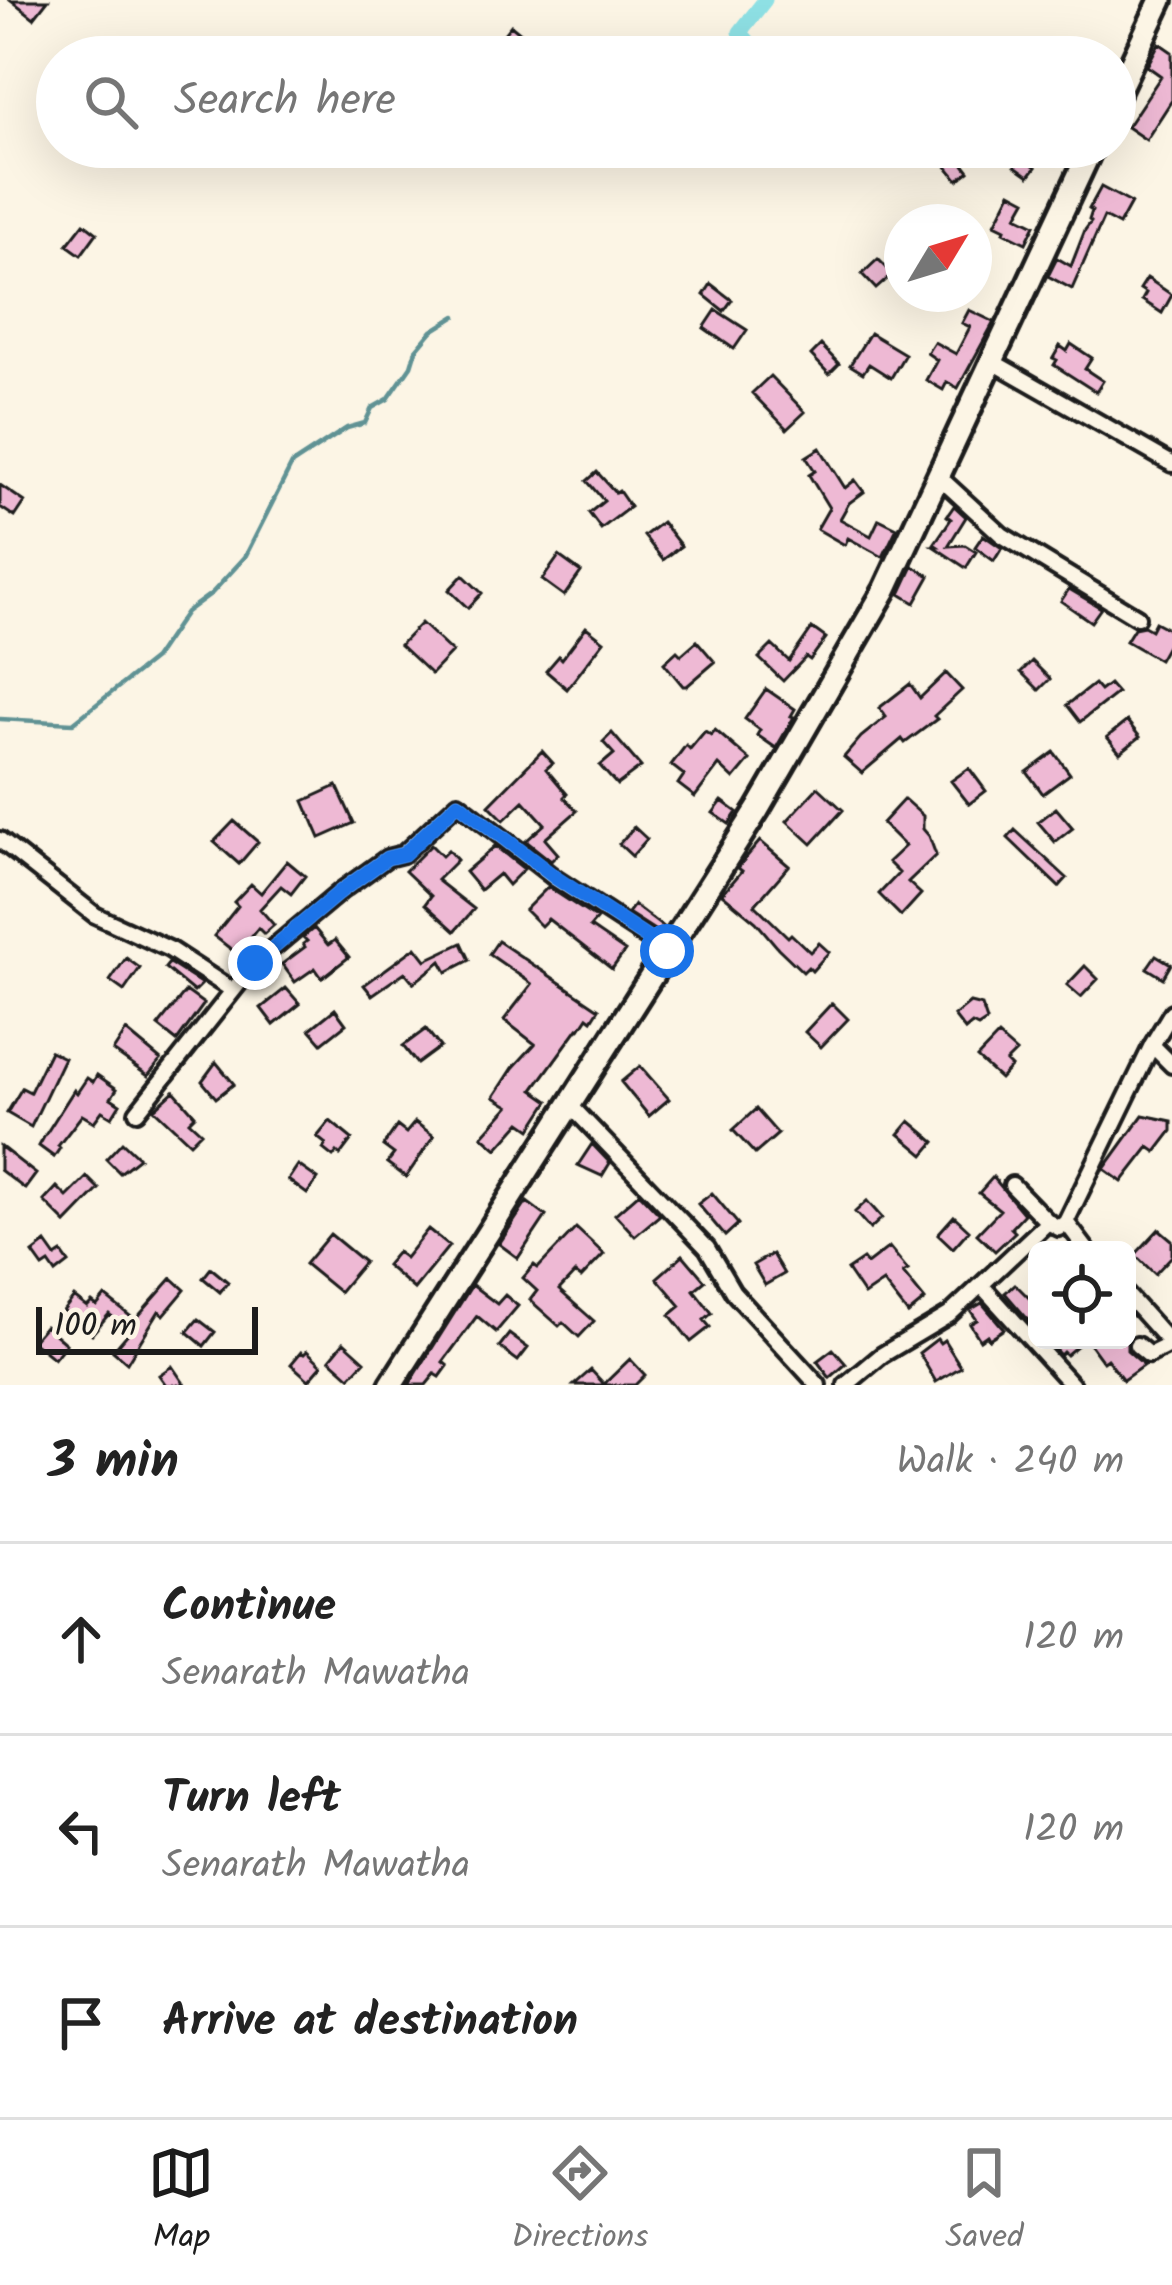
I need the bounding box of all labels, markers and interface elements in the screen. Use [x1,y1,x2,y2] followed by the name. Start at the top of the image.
[36,36,1136,168] search box
[174,66,396,138] text: Search here
[78,69,144,135] icon: search
[884,204,992,312] north arrow
[640,924,694,978] route start
[228,936,282,990] route end
[1028,1241,1136,1349] map controls
[1028,1241,1136,1349] button: locate
[36,1301,258,1354] scale bar
[54,1301,137,1354] text: 100 m
[48,1423,179,1504] text: 3 min
[897,1432,1124,1494] text: Walk · 240 m
[162,1572,336,1644] text: Continue
[48,1606,114,1672] icon: ahead
[1023,1608,1124,1670] text: 120 m
[162,1644,470,1706] text: Senarath Mawatha
[162,1764,341,1836] text: Turn left
[48,1798,114,1864] icon: left
[1023,1800,1124,1862] text: 120 m
[162,1836,470,1898] text: Senarath Mawatha
[162,1987,578,2059] text: Arrive at destination
[48,1990,114,2056] icon: arrive
[148,2140,214,2265] tab: Map
[511,2140,648,2265] tab: Directions
[945,2140,1024,2265] tab: Saved

